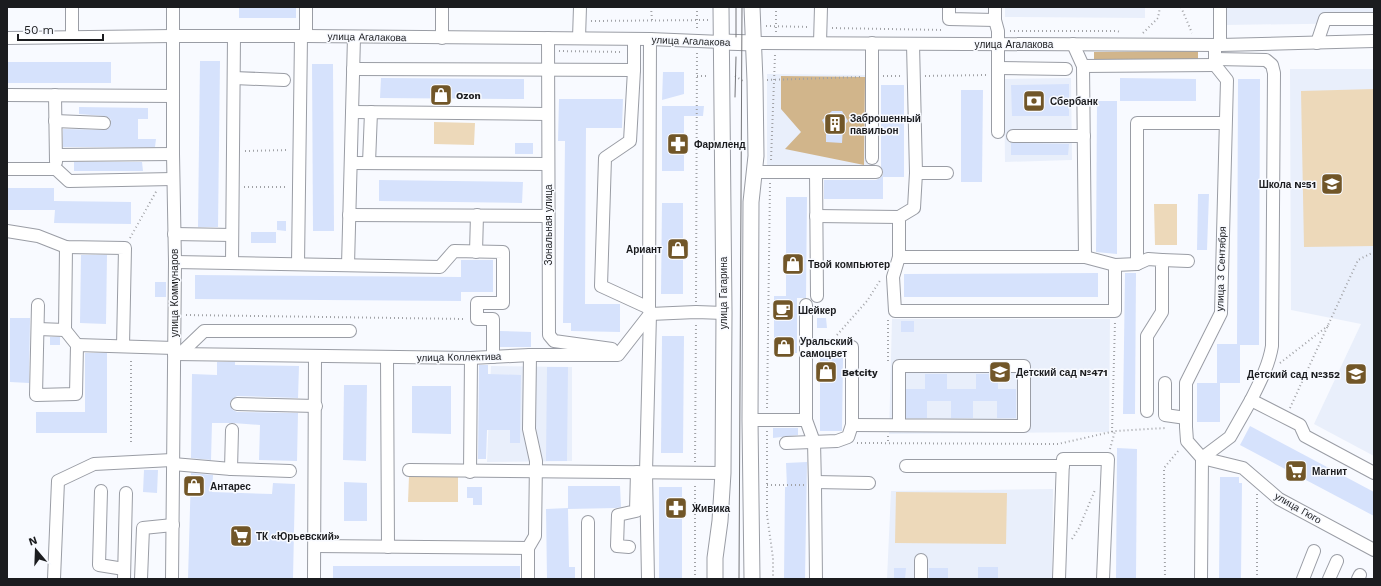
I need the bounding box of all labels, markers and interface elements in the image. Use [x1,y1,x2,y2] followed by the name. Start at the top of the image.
[18,16,103,42] scale bar
[24,23,54,37] text: 50 m
[328,31,407,43] street label: улица Агалакова
[651,34,731,48] street label: улица Агалакова
[975,39,1054,50] street label: улица Агалакова
[428,82,454,108] shop icon: Ozon
[1021,88,1047,114] bank icon: Сбербанк
[456,90,481,101] place label: Ozon
[1050,96,1099,107] place label: Сбербанк
[822,111,848,137] building icon: Заброшенный павильон
[850,113,921,136] place label: Заброшенный павильон
[665,131,691,157] pharmacy icon: Фармленд
[694,139,746,150] place label: Фармленд
[1319,171,1345,197] school or university icon: Школа №51
[1259,179,1316,190] place label: Школа №51
[543,184,554,266] street label: Зональная улица
[1214,226,1228,312] street label: улица 3 Сентября
[665,236,691,262] shop icon: Ариант
[626,244,662,255] place label: Ариант
[169,249,180,337] street label: улица Коммунаров
[780,251,806,277] shop icon: Твой компьютер
[718,256,729,329] street label: улица Гагарина
[808,259,890,270] place label: Твой компьютер
[770,297,796,323] cafe icon: Шейкер
[798,305,836,316] place label: Шейкер
[771,334,797,360] shop icon: Уральский самоцвет
[800,336,853,359] place label: Уральский самоцвет
[417,351,502,363] street label: улица Коллектива
[813,359,839,385] shop icon: Betcity
[987,359,1013,385] school or university icon: Детский сад №471
[1343,361,1369,387] school or university icon: Детский сад №352
[842,367,878,378] place label: Betcity
[1016,367,1108,378] place label: Детский сад №471
[1247,369,1340,380] place label: Детский сад №352
[1283,458,1309,484] supermarket icon: Магнит
[1312,466,1347,477] place label: Магнит
[181,473,207,499] shop icon: Антарес
[210,481,251,492] place label: Антарес
[1273,490,1324,526] street label: улица Гюго
[663,495,689,521] pharmacy icon: Живика
[691,503,730,514] place label: Живика
[228,523,254,549] supermarket icon: ТК «Юрьевский»
[16,530,56,570] north arrow
[256,531,340,542] place label: ТК «Юрьевский»
[27,534,39,548] text: N

